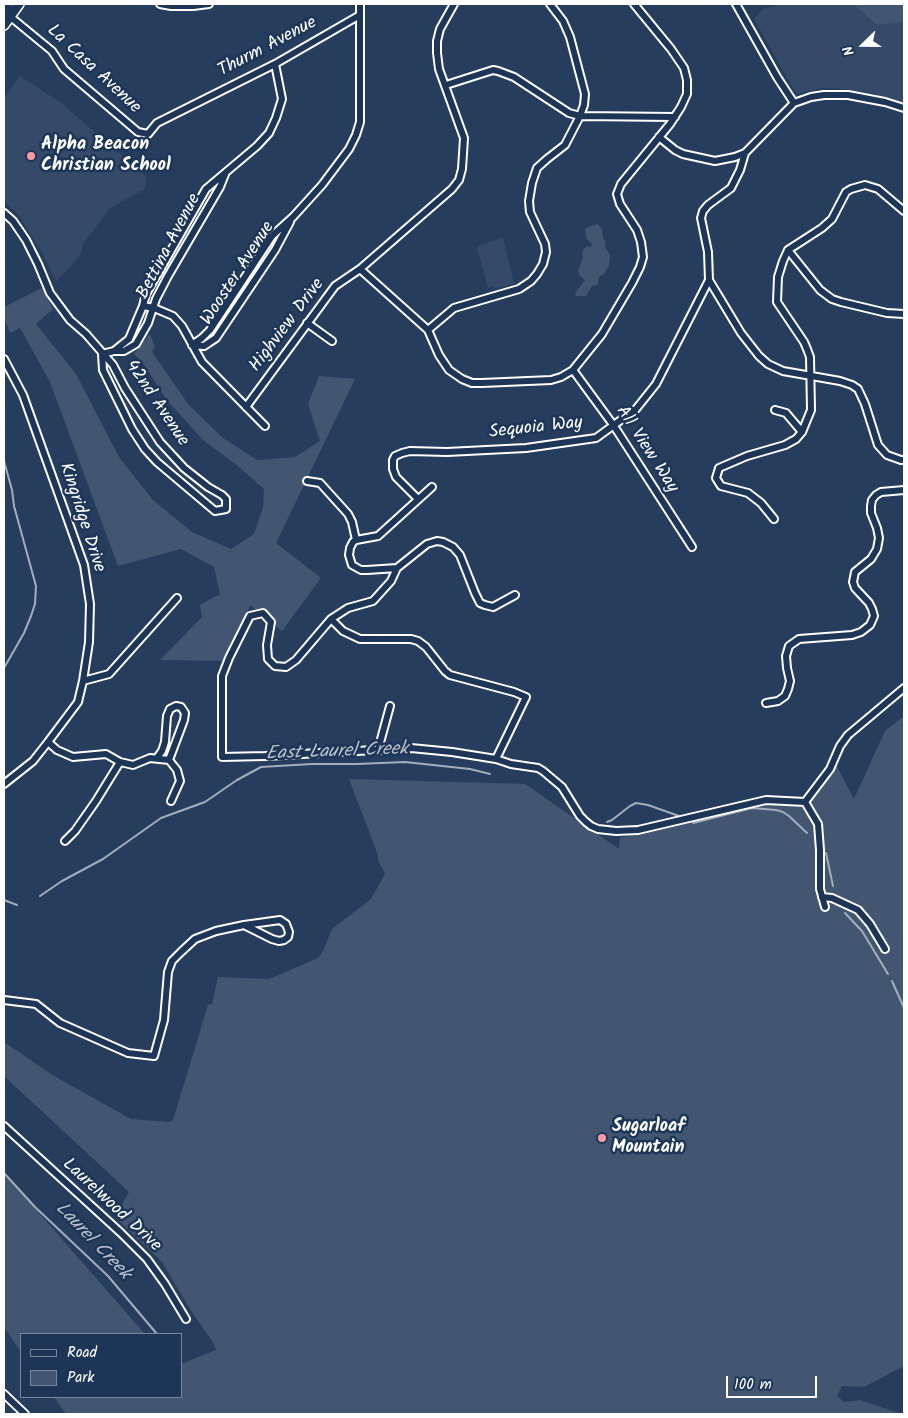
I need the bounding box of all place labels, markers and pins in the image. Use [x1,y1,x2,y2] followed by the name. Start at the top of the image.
[41,135,171,178] place label: Alpha Beacon Christian School
[25,150,37,162] marker: Alpha Beacon Christian School
[612,1117,685,1160] place label: Sugarloaf Mountain
[596,1132,608,1144] marker: Sugarloaf Mountain

